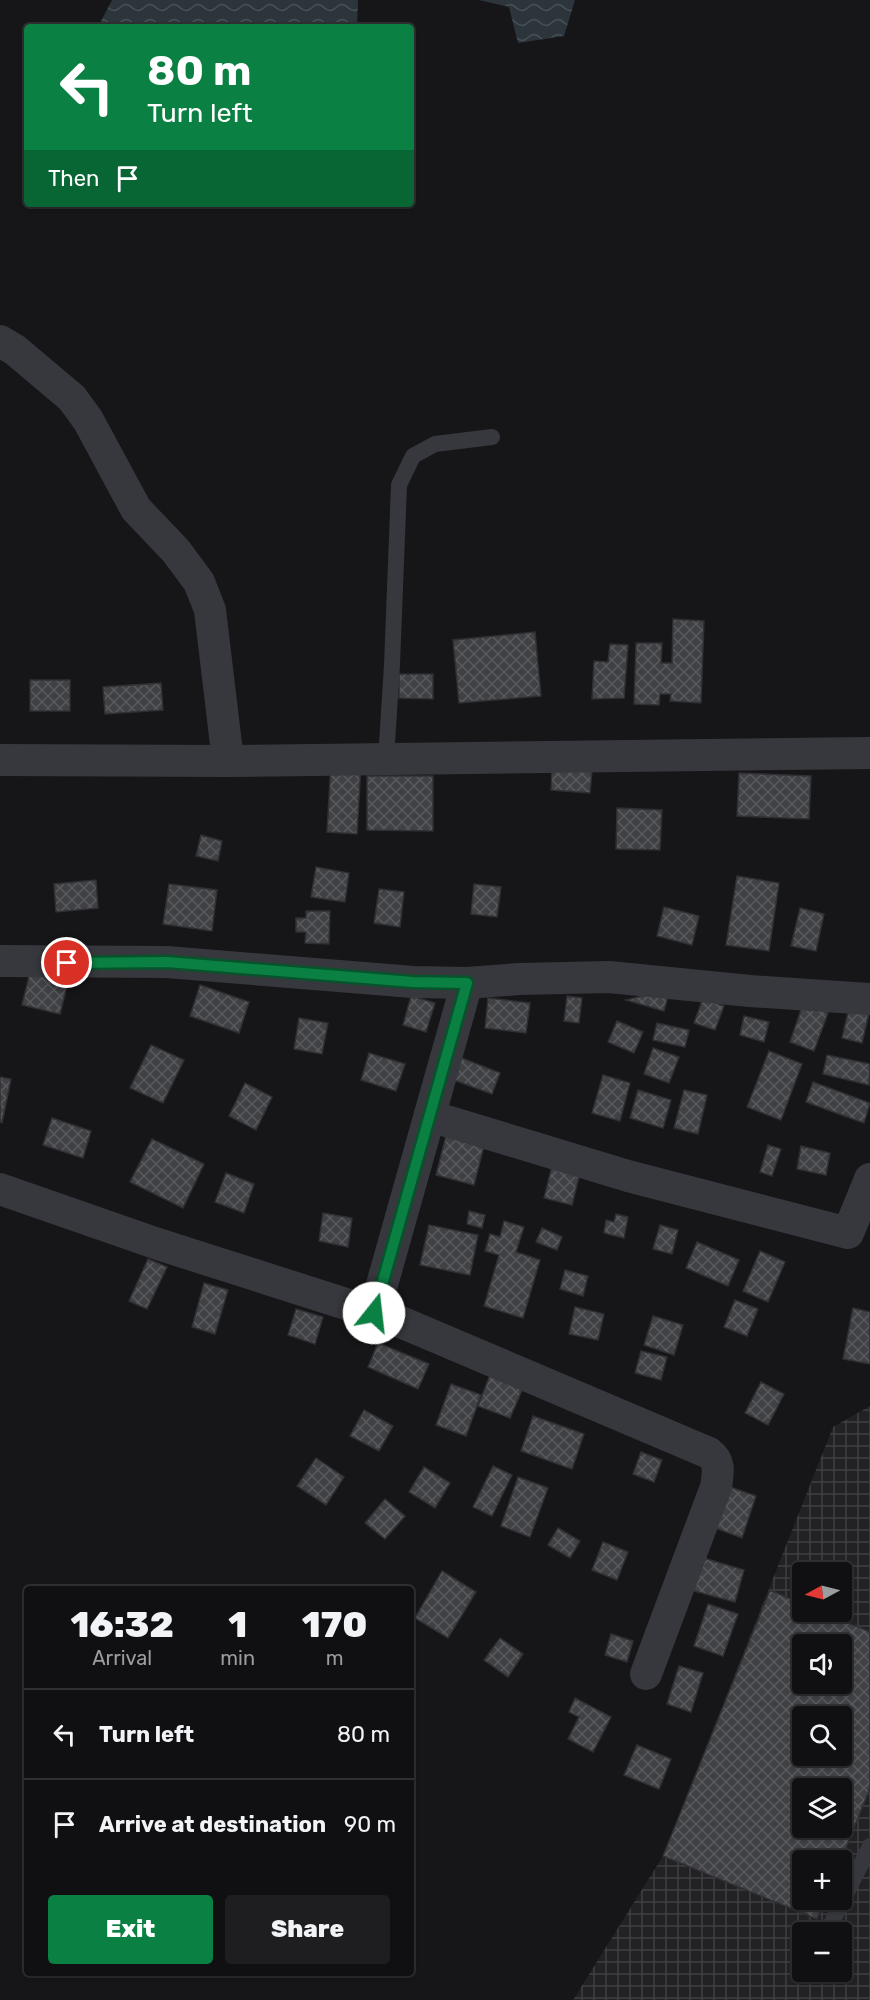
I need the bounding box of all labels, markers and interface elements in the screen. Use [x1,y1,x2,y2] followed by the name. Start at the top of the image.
[147,46,251,96] text: 80 m
[48,48,126,126] icon: left
[147,97,252,129] text: Turn left
[111,162,144,195] icon: arrive
[48,165,99,192] text: Then
[41,937,92,988] pin
[50,946,83,979] icon: arrive
[342,1281,406,1345] position arrow
[792,1562,852,1622] north arrow
[792,1562,852,1982] map controls
[71,1603,174,1646] text: 16:32
[228,1603,247,1646] text: 1
[302,1603,367,1646] text: 170
[792,1634,852,1694] button: sound
[92,1646,152,1670] text: Arrival
[220,1646,255,1670] text: min
[326,1646,343,1670] text: m
[792,1706,852,1766] button: search
[48,1718,81,1751] icon: left
[99,1721,194,1748] text: Turn left
[337,1721,390,1748] text: 80 m
[792,1778,852,1838] button: layers
[48,1808,81,1841] icon: arrive
[99,1811,326,1838] text: Arrive at destination
[344,1811,396,1838] text: 90 m
[792,1850,852,1910] button: +
[48,1895,213,1964] button: Exit
[225,1895,390,1964] button: Share
[792,1922,852,1982] button: −

